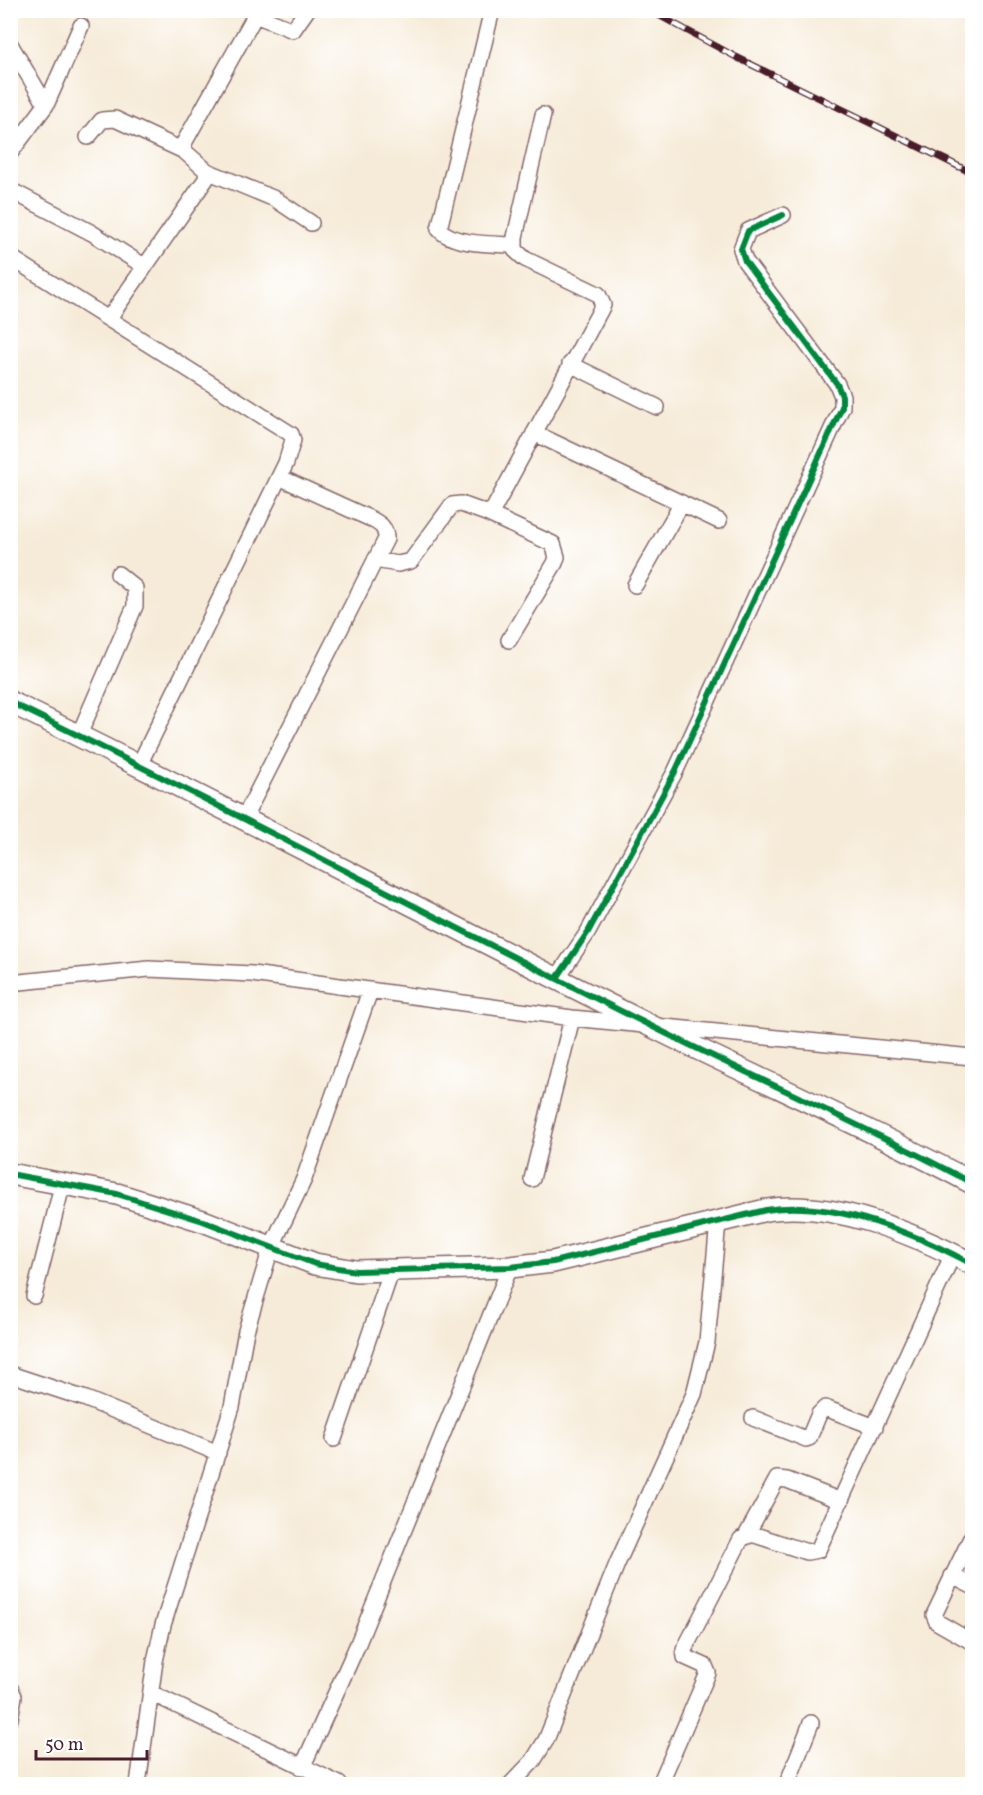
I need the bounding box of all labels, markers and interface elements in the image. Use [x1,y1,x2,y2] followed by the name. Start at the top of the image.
[36,1723,147,1761] scale bar
[45,1733,84,1758] text: 50 m

